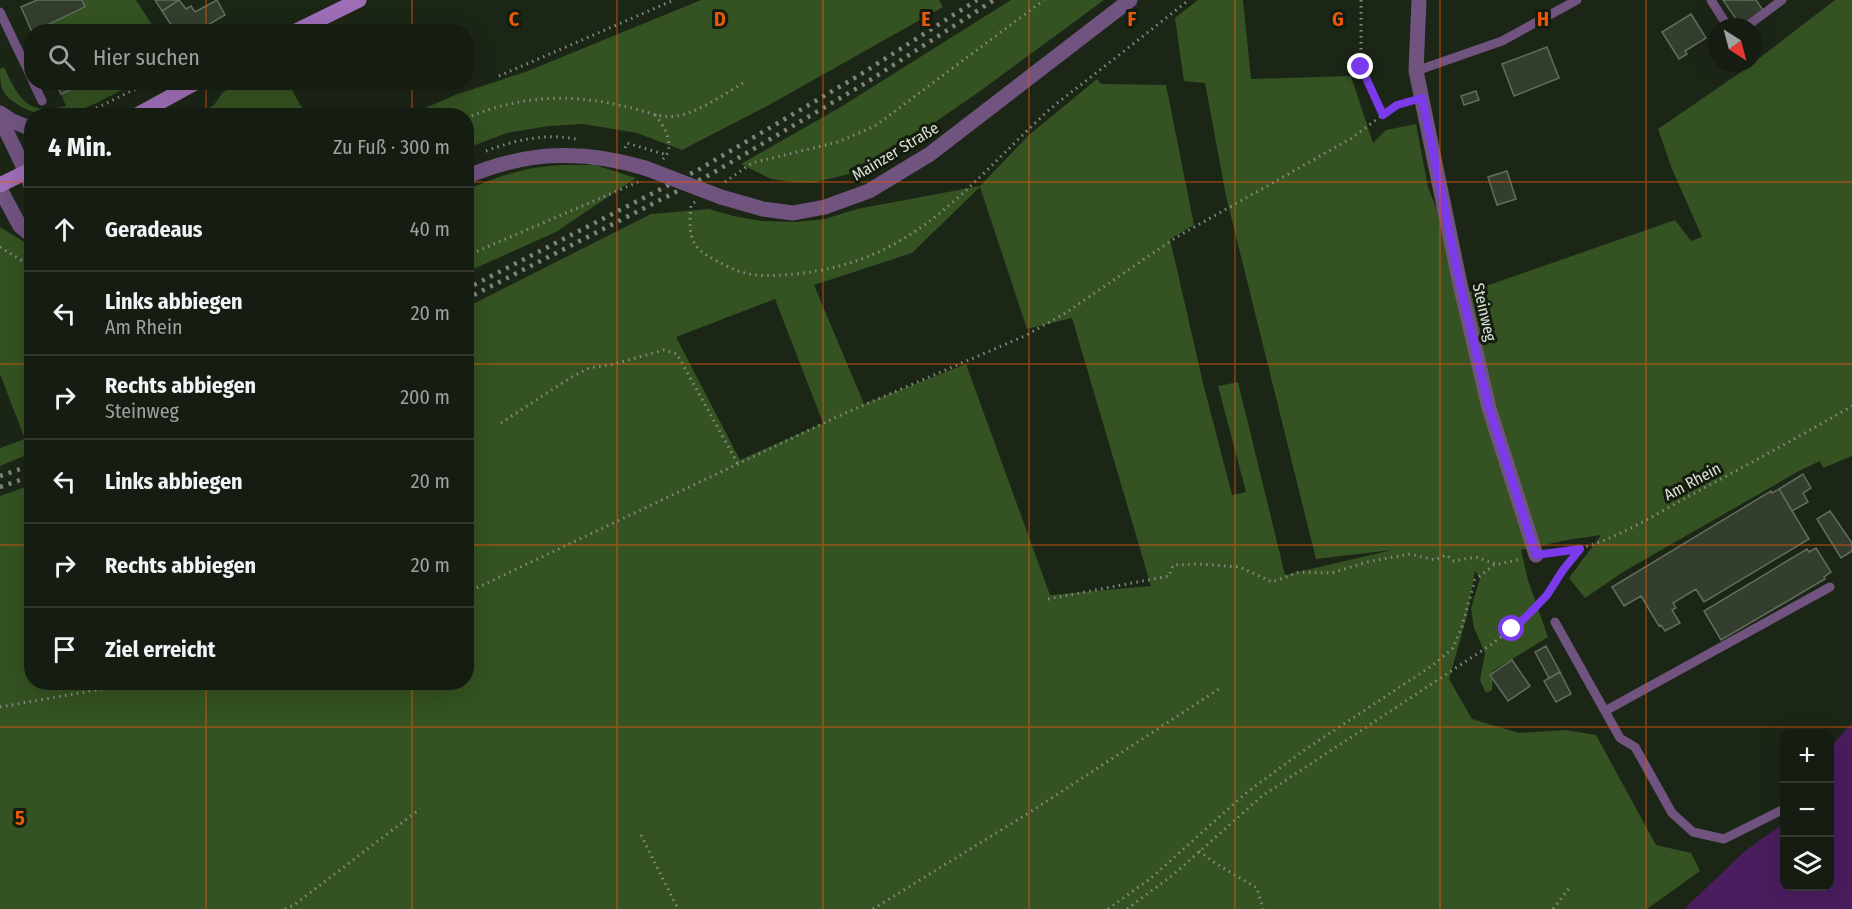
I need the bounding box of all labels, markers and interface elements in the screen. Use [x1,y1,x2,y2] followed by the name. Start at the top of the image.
[509,7,520,31] text: C
[714,7,726,31] text: D
[921,7,931,31] text: E
[1128,7,1137,31] text: F
[1332,7,1344,31] text: G
[1537,7,1549,31] text: H
[1708,18,1762,72] north arrow
[24,24,474,90] search box
[45,41,78,74] icon: search
[93,44,200,71] text: Hier suchen
[1347,53,1373,79] route end
[848,118,942,185] street label: Mainzer Straße
[48,132,112,163] text: 4 Min.
[333,135,450,159] text: Zu Fuß · 300 m
[48,213,81,246] icon: ahead
[105,216,202,243] text: Geradeaus
[410,217,450,241] text: 40 m
[1469,281,1501,344] street label: Steinweg
[105,288,243,315] text: Links abbiegen
[48,297,81,330] icon: left
[411,301,450,325] text: 20 m
[105,315,183,339] text: Am Rhein
[105,372,256,399] text: Rechts abbiegen
[48,381,81,414] icon: right
[400,385,450,409] text: 200 m
[105,399,179,423] text: Steinweg
[1660,458,1724,504] street label: Am Rhein
[48,465,81,498] icon: left
[105,468,243,495] text: Links abbiegen
[411,469,450,493] text: 20 m
[48,549,81,582] icon: right
[105,552,256,579] text: Rechts abbiegen
[411,553,450,577] text: 20 m
[1498,615,1524,641] route start
[48,633,81,666] icon: arrive
[105,636,216,663] text: Ziel erreicht
[1780,729,1834,891] map controls
[1780,729,1834,783] button: +
[1780,783,1834,837] button: −
[15,806,25,830] text: 5
[1780,837,1834,891] button: layers

